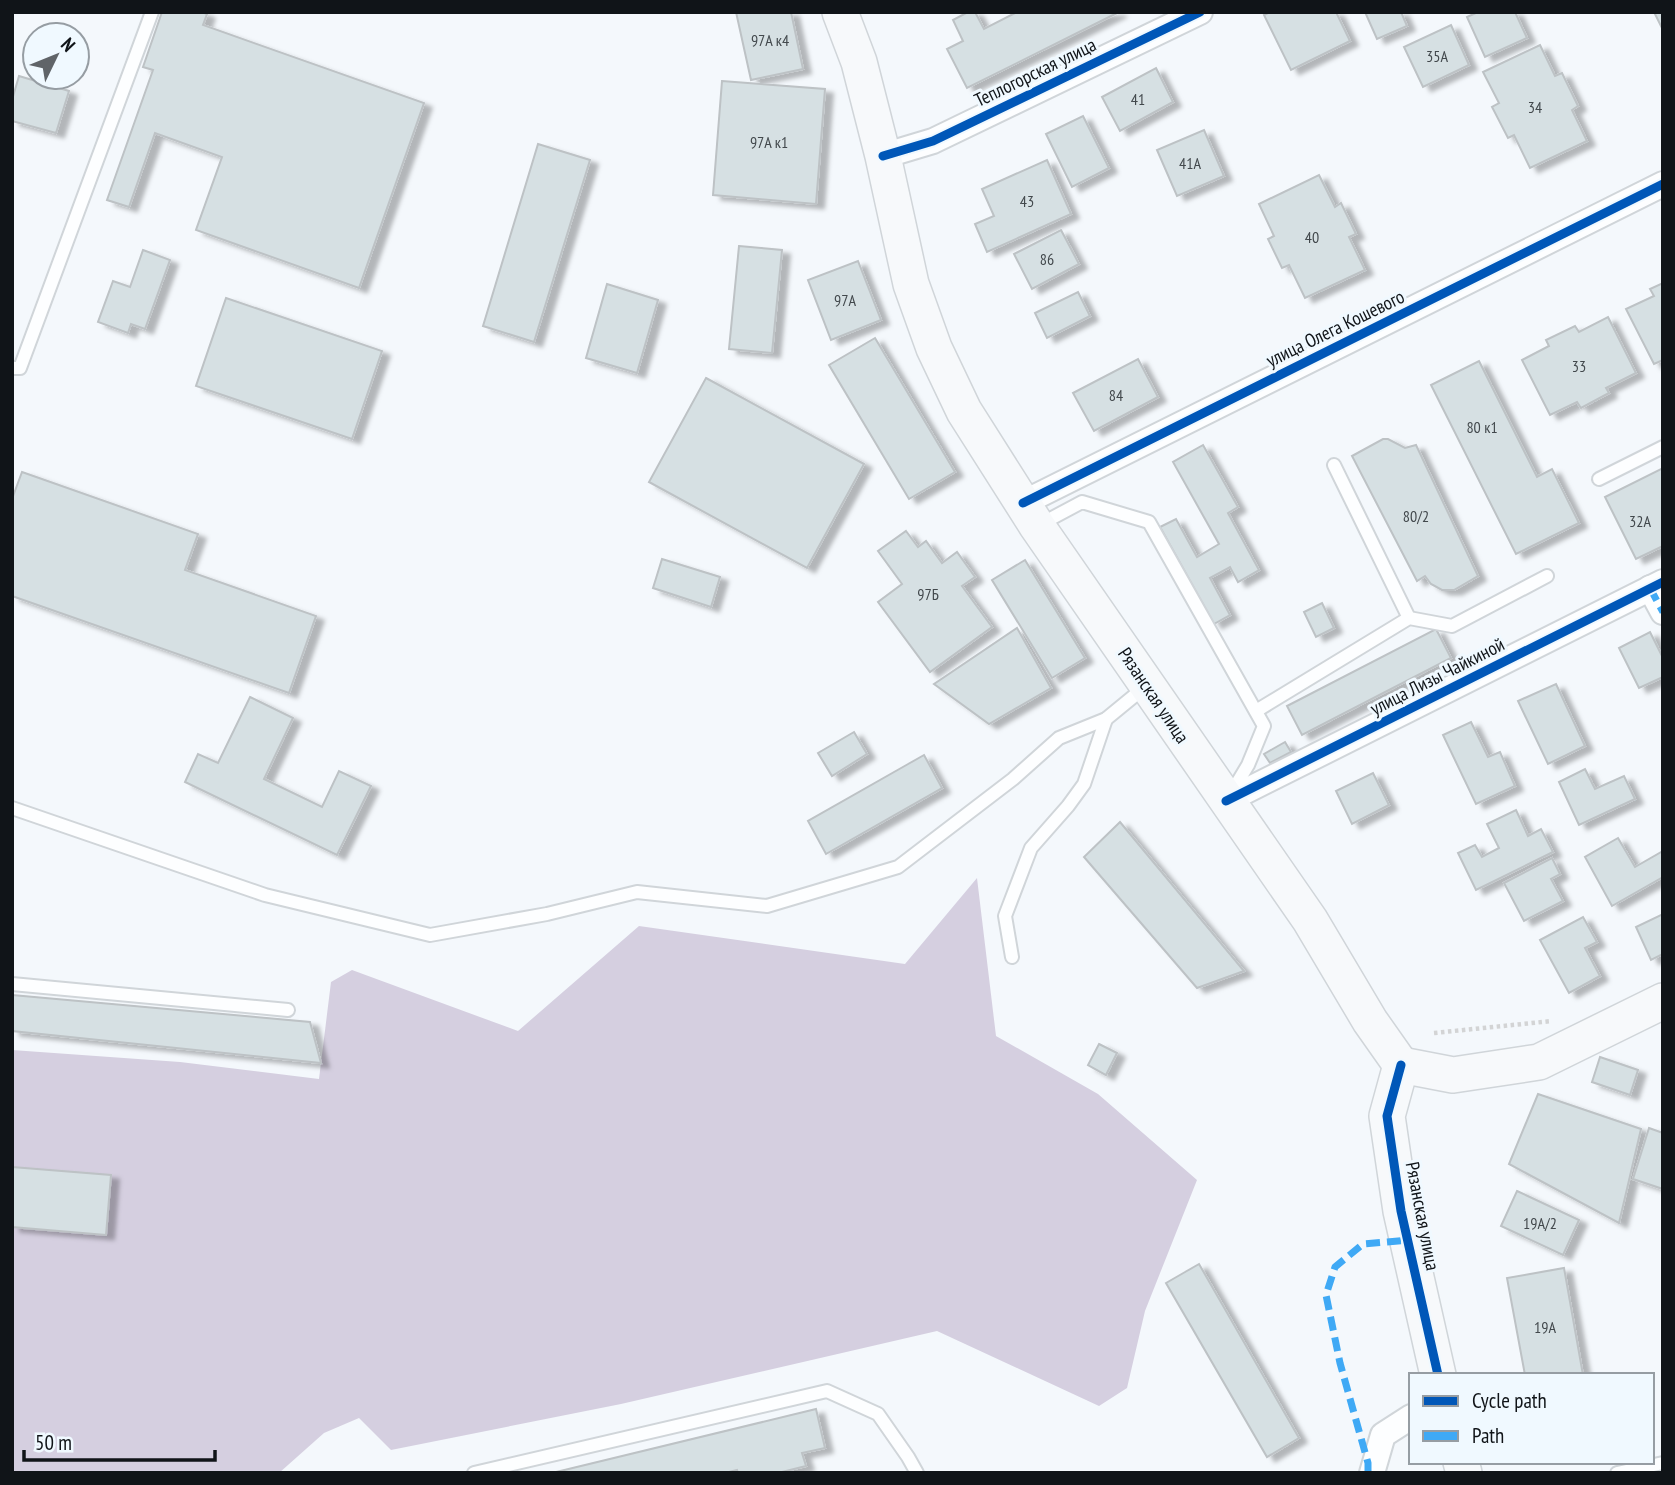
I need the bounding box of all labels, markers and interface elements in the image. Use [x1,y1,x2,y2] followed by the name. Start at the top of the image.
[21,21,91,91] north arrow
[751,30,789,50] house number: 97А к4
[56,32,81,56] text: N
[970,32,1100,112] street label: Теплогорская улица
[1426,46,1448,66] house number: 35А
[1131,89,1145,109] house number: 41
[1528,97,1542,117] house number: 34
[750,132,788,152] house number: 97А к1
[1179,153,1201,173] house number: 41А
[1020,191,1034,211] house number: 43
[1305,227,1319,247] house number: 40
[1040,249,1054,269] house number: 86
[1262,284,1408,372] street label: улица Олега Кошевого
[834,290,856,310] house number: 97А
[1572,356,1586,376] house number: 33
[1109,385,1123,405] house number: 84
[1466,417,1498,437] house number: 80 к1
[1403,506,1429,526] house number: 80/2
[1629,511,1651,531] house number: 32А
[917,584,939,604] house number: 97Б
[1366,632,1508,720] street label: улица Лизы Чайкиной
[1113,643,1195,747] street label: Рязанская улица
[1401,1160,1445,1272] street label: Рязанская улица
[1523,1213,1557,1233] house number: 19А/2
[1534,1317,1556,1337] house number: 19А
[1409,1373,1654,1464] legend
[1472,1387,1547,1414] text: Cycle path
[24,1418,215,1462] scale bar
[1472,1422,1504,1449] text: Path
[35,1429,72,1456] text: 50 m

